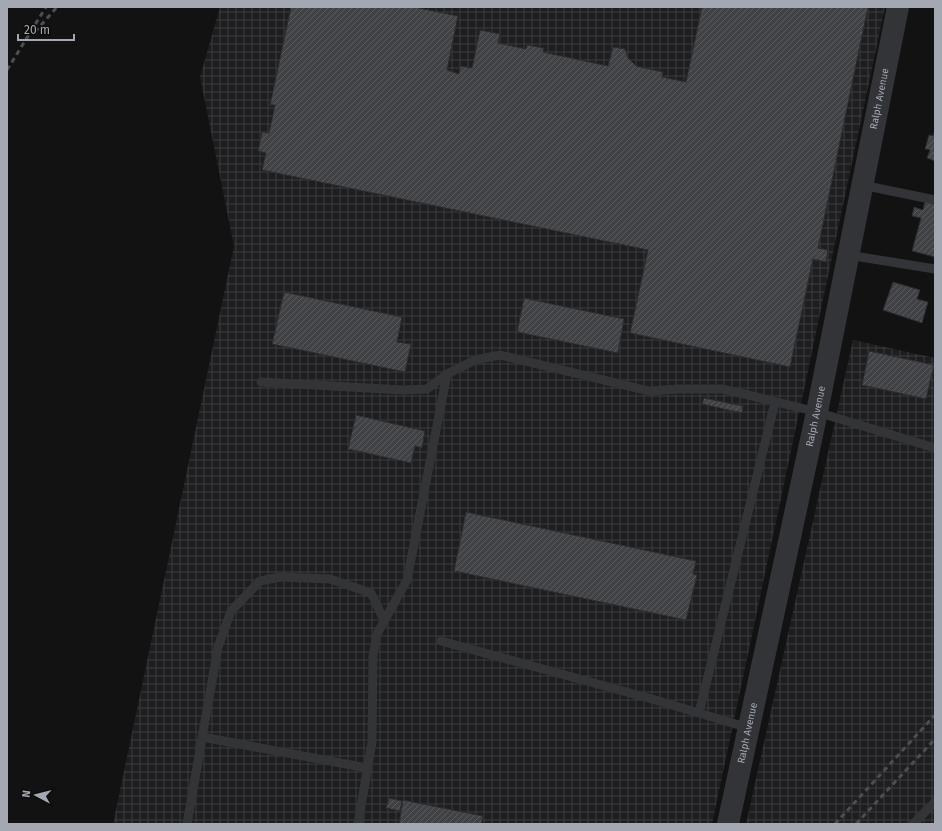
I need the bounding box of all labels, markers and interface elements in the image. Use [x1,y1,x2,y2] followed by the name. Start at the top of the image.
[18,16,74,42] scale bar
[24,23,50,37] text: 20 m
[868,67,892,130] street label: Ralph Avenue
[804,385,828,448] street label: Ralph Avenue
[735,702,760,765] street label: Ralph Avenue
[16,775,56,815] north arrow
[20,789,33,798] text: N

